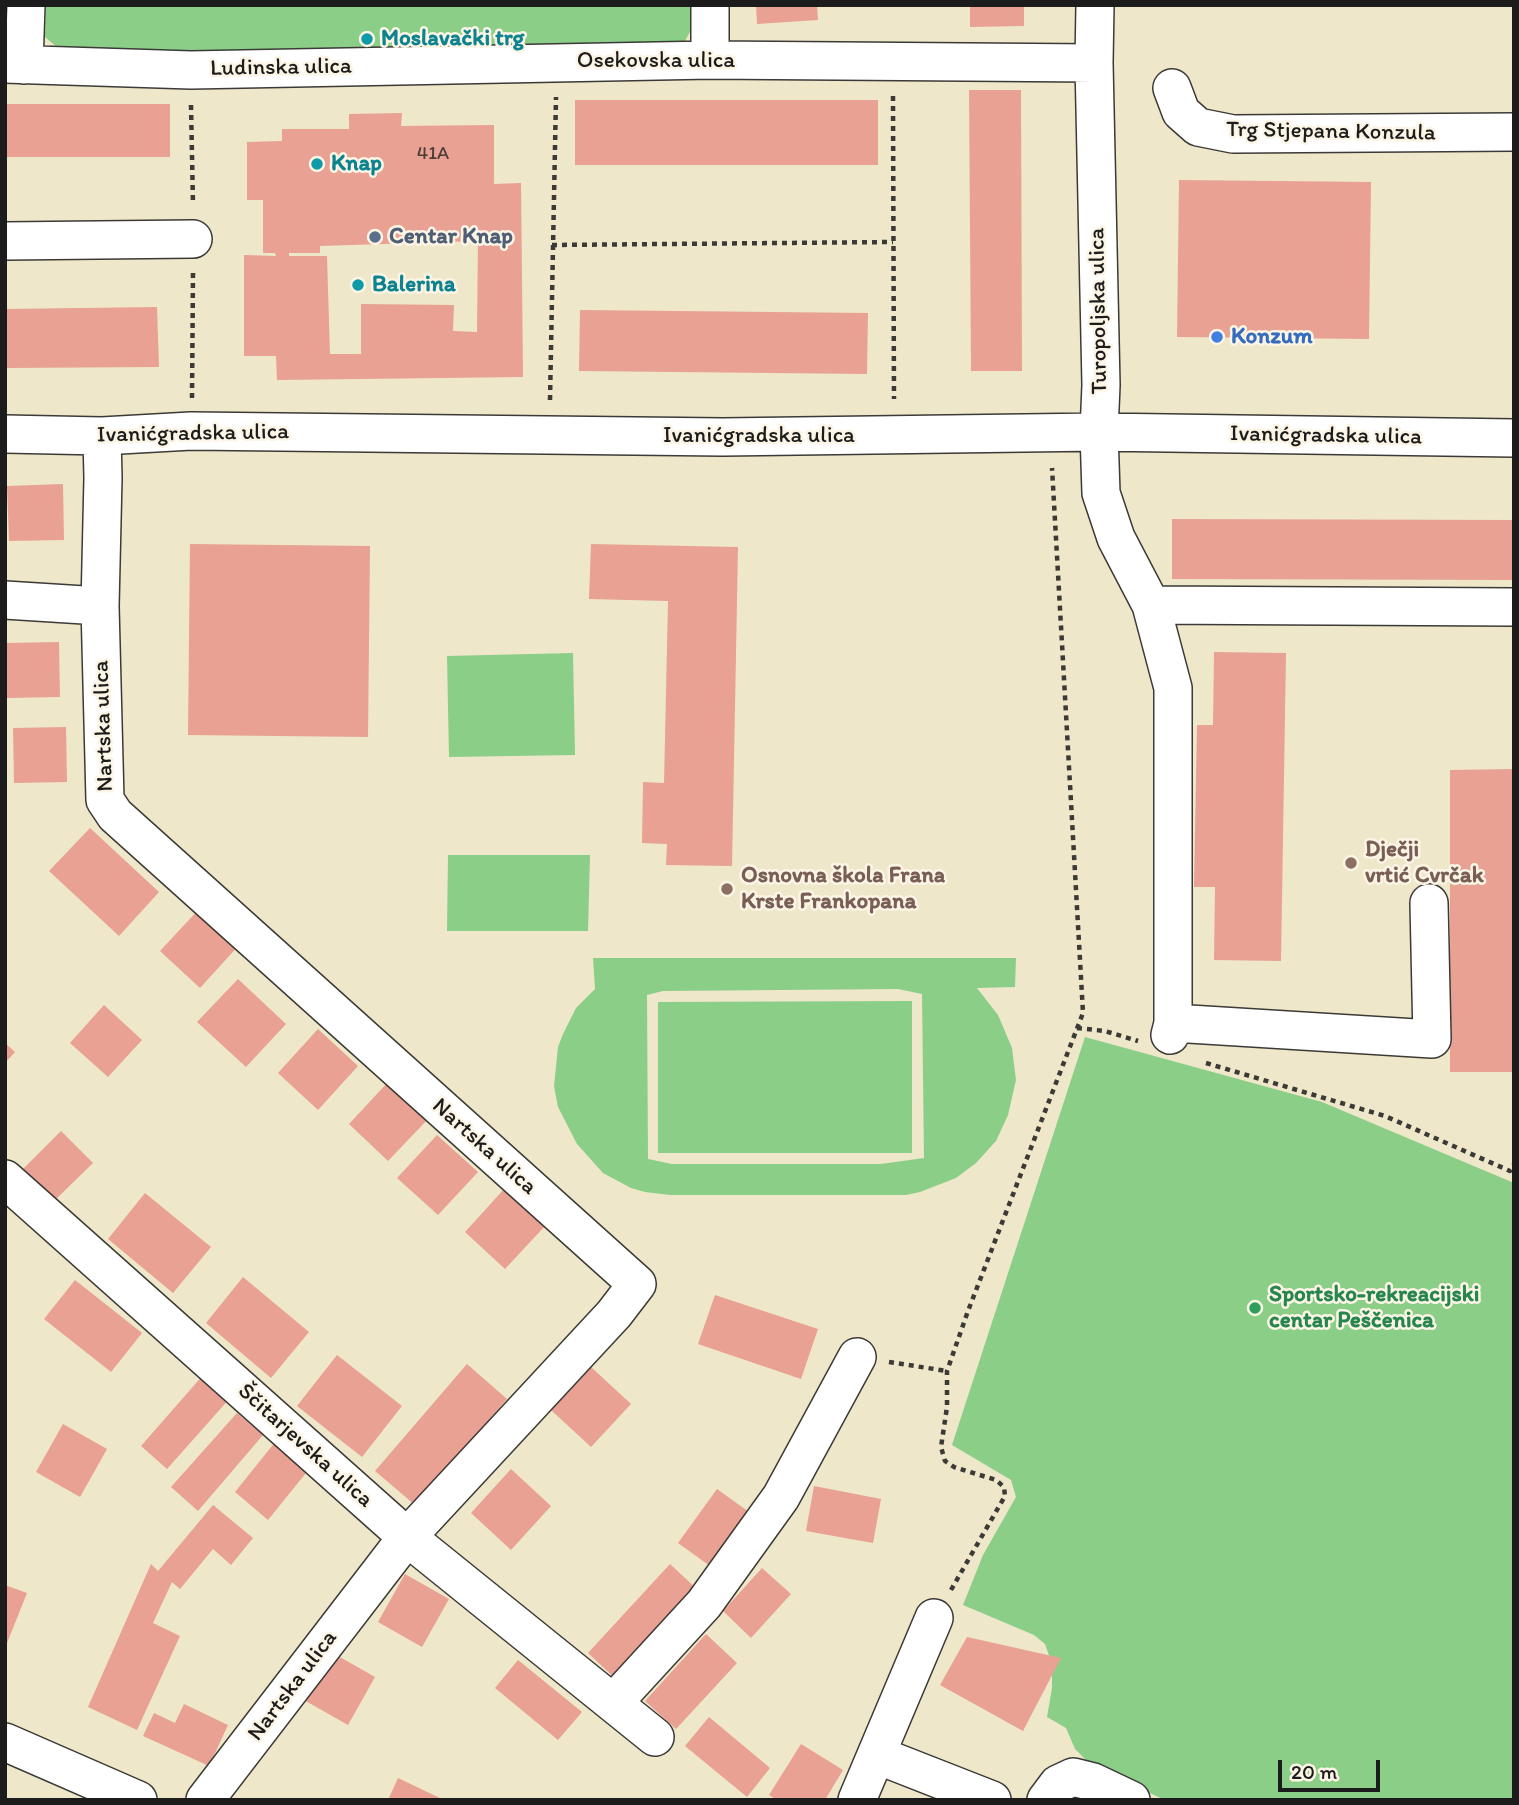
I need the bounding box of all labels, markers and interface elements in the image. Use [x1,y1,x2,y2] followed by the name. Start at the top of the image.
[381,25,524,53] place label: Moslavački trg
[359,31,375,47] marker: Moslavački trg
[577,47,735,75] street label: Osekovska ulica
[210,53,352,83] street label: Ludinska ulica
[1226,116,1436,148] street label: Trg Stjepana Konzula
[417,143,449,165] house number: 41A
[331,150,382,178] place label: Knap
[309,156,325,172] marker: Knap
[389,223,513,251] place label: Centar Knap
[1084,227,1114,395] street label: Turopoljska ulica
[367,229,383,245] marker: Centar Knap
[372,271,456,299] place label: Balerina
[350,277,366,293] marker: Balerina
[1231,323,1313,351] place label: Konzum
[1209,329,1225,345] marker: Konzum
[97,419,289,449] street label: Ivanićgradska ulica
[1230,421,1422,451] street label: Ivanićgradska ulica
[663,422,855,450] street label: Ivanićgradska ulica
[88,660,120,792] street label: Nartska ulica
[1365,836,1484,890] place label: Dječji vrtić Cvrčak
[1343,855,1359,871] marker: Dječji vrtić Cvrčak
[741,862,945,916] place label: Osnovna škola Frana Krste Frankopana
[719,881,735,897] marker: Osnovna škola Frana Krste Frankopana
[426,1093,542,1201] street label: Nartska ulica
[1269,1281,1479,1335] place label: Sportsko-rekreacijski centar Peščenica
[1247,1300,1263,1316] marker: Sportsko-rekreacijski centar Peščenica
[232,1378,378,1514] street label: Ščitarjevska ulica
[242,1625,344,1747] street label: Nartska ulica
[1281,1745,1382,1789] scale bar
[1291,1759,1337,1784] text: 20 m

